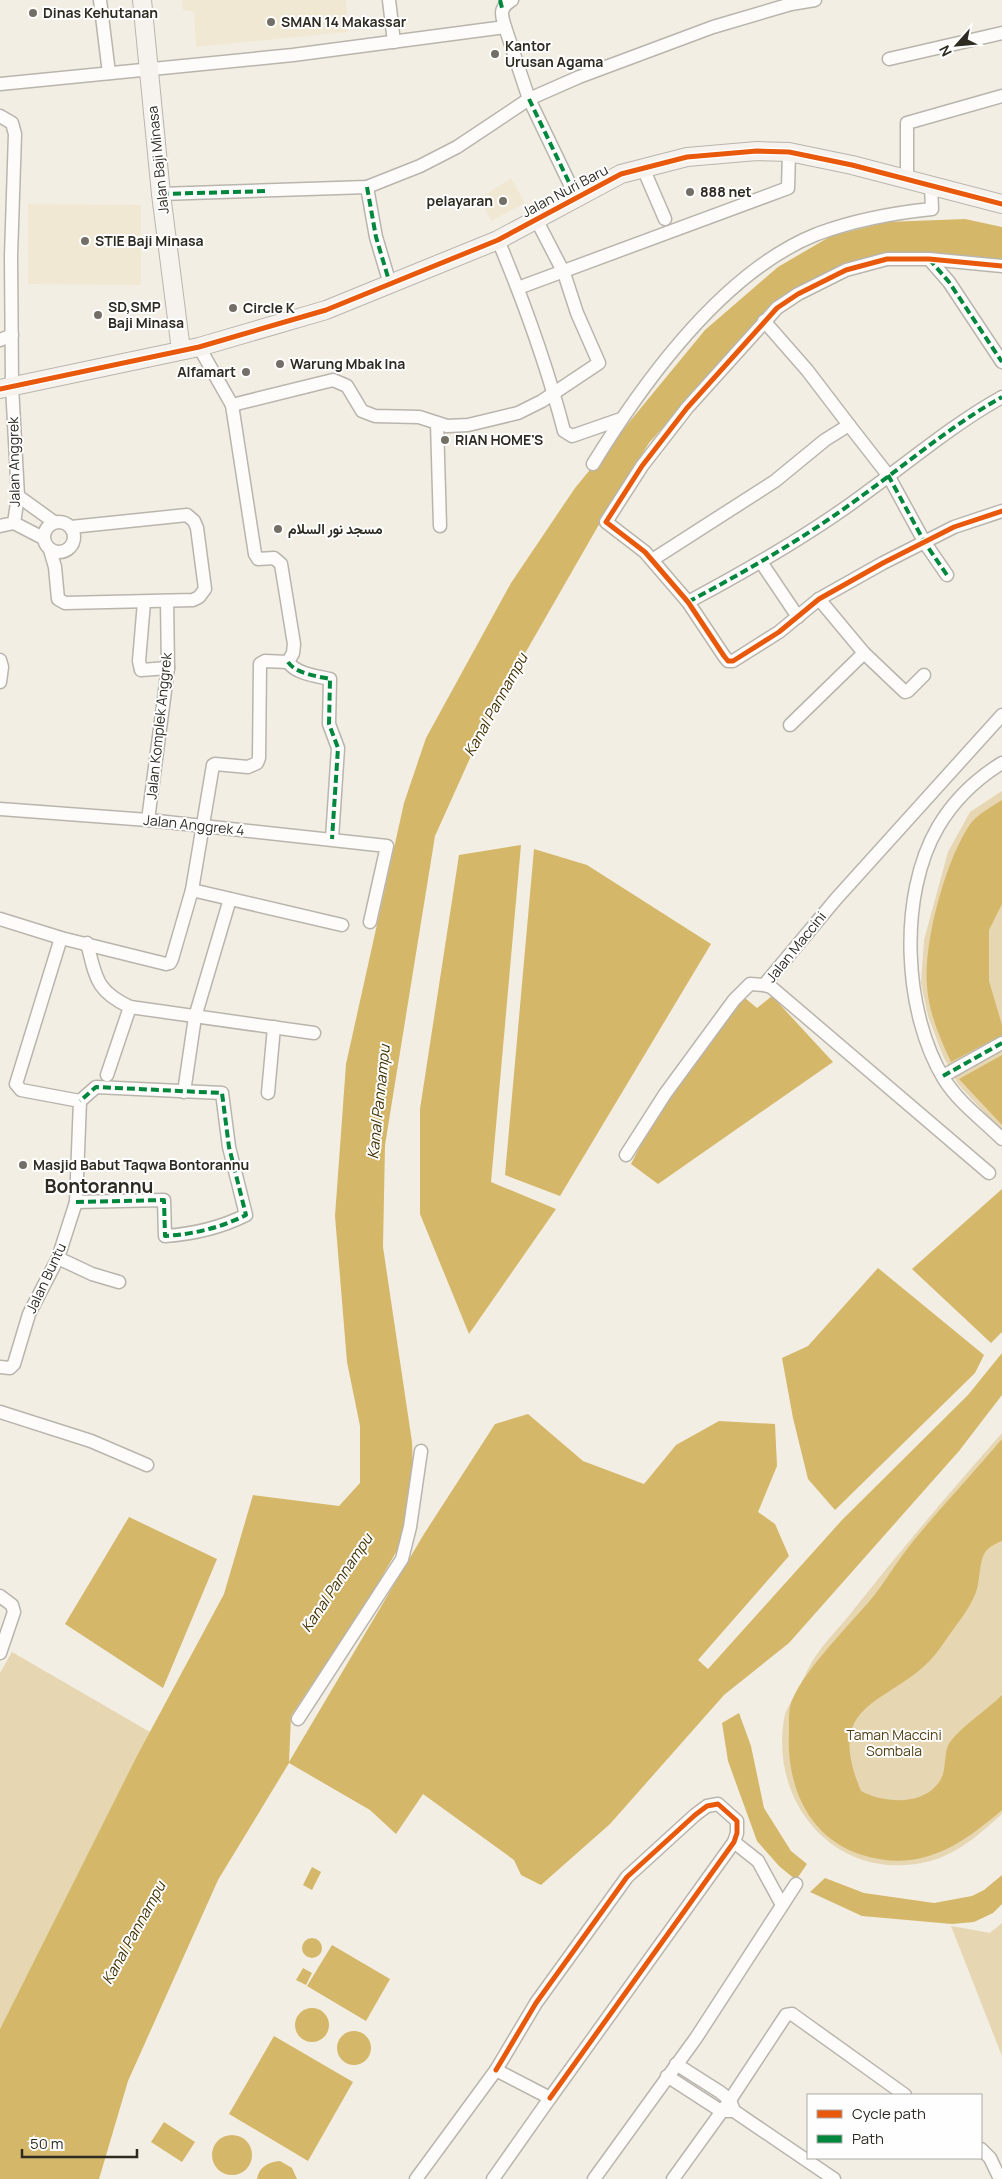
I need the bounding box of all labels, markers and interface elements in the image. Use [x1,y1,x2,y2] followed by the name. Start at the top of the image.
[43,3,158,22] place label: Dinas Kehutanan
[27,7,39,19] marker: Dinas Kehutanan
[281,12,407,31] place label: SMAN 14 Makassar
[265,16,277,28] marker: SMAN 14 Makassar
[932,20,982,70] north arrow
[505,36,603,71] place label: Kantor Urusan Agama
[934,42,956,60] text: N
[489,48,501,60] marker: Kantor Urusan Agama
[142,105,173,215] street label: Jalan Baji Minasa
[518,160,611,221] street label: Jalan Nuri Baru
[700,182,752,201] place label: 888 net
[684,186,696,198] marker: 888 net
[427,191,493,210] place label: pelayaran
[497,195,509,207] marker: pelayaran
[95,231,204,250] place label: STIE Baji Minasa
[79,235,91,247] marker: STIE Baji Minasa
[108,297,184,332] place label: SD,SMP Baji Minasa
[243,298,296,317] place label: Circle K
[227,302,239,314] marker: Circle K
[92,309,104,321] marker: SD,SMP Baji Minasa
[290,354,405,373] place label: Warung Mbak Ina
[274,358,286,370] marker: Warung Mbak Ina
[177,362,236,381] place label: Alfamart
[240,366,252,378] marker: Alfamart
[3,416,24,507] street label: Jalan Anggrek
[455,430,543,449] place label: RIAN HOME'S
[439,434,451,446] marker: RIAN HOME'S
[288,519,383,538] place label: مسجد نور السلام
[272,523,284,535] marker: مسجد نور السلام
[459,649,533,760] water label: Kanal Pannampu
[141,651,176,800] street label: Jalan Komplek Anggrek
[143,810,245,839] street label: Jalan Anggrek 4
[761,907,830,986] street label: Jalan Maccini
[362,1043,395,1160] water label: Kanal Pannampu
[33,1155,249,1174] place label: Masjid Babut Taqwa Bontorannu
[17,1159,29,1171] marker: Masjid Babut Taqwa Bontorannu
[44,1173,154,1199] district label: Bontorannu
[21,1240,70,1316] street label: Jalan Buntu
[296,1528,378,1636] water label: Kanal Pannampu
[846,1725,942,1760] park label: Taman Maccini Sombala
[97,1877,171,1988] water label: Kanal Pannampu
[807,2094,982,2159] legend
[852,2103,926,2124] text: Cycle path
[22,2126,138,2158] scale bar
[852,2128,884,2149] text: Path
[30,2133,64,2154] text: 50 m

